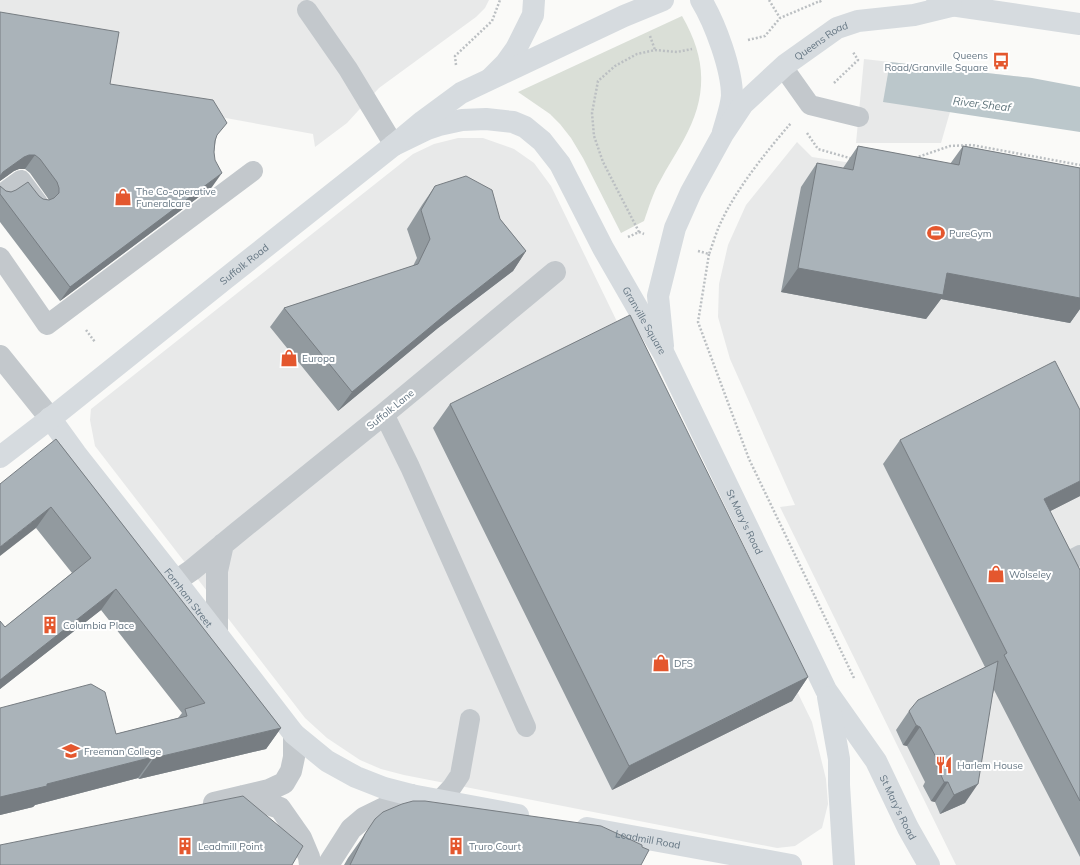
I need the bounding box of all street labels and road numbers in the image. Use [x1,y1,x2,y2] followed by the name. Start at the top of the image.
[792,19,850,63] street label: Queens Road
[217,241,271,288] street label: Suffolk Road
[619,284,669,357] street label: Granville Square
[364,386,417,432] street label: Suffolk Lane
[723,487,766,556] street label: St Mary's Road
[161,566,216,631] street label: Fornham Street
[877,773,919,842] street label: St Mary's Road
[614,827,682,852] street label: Leadmill Road

